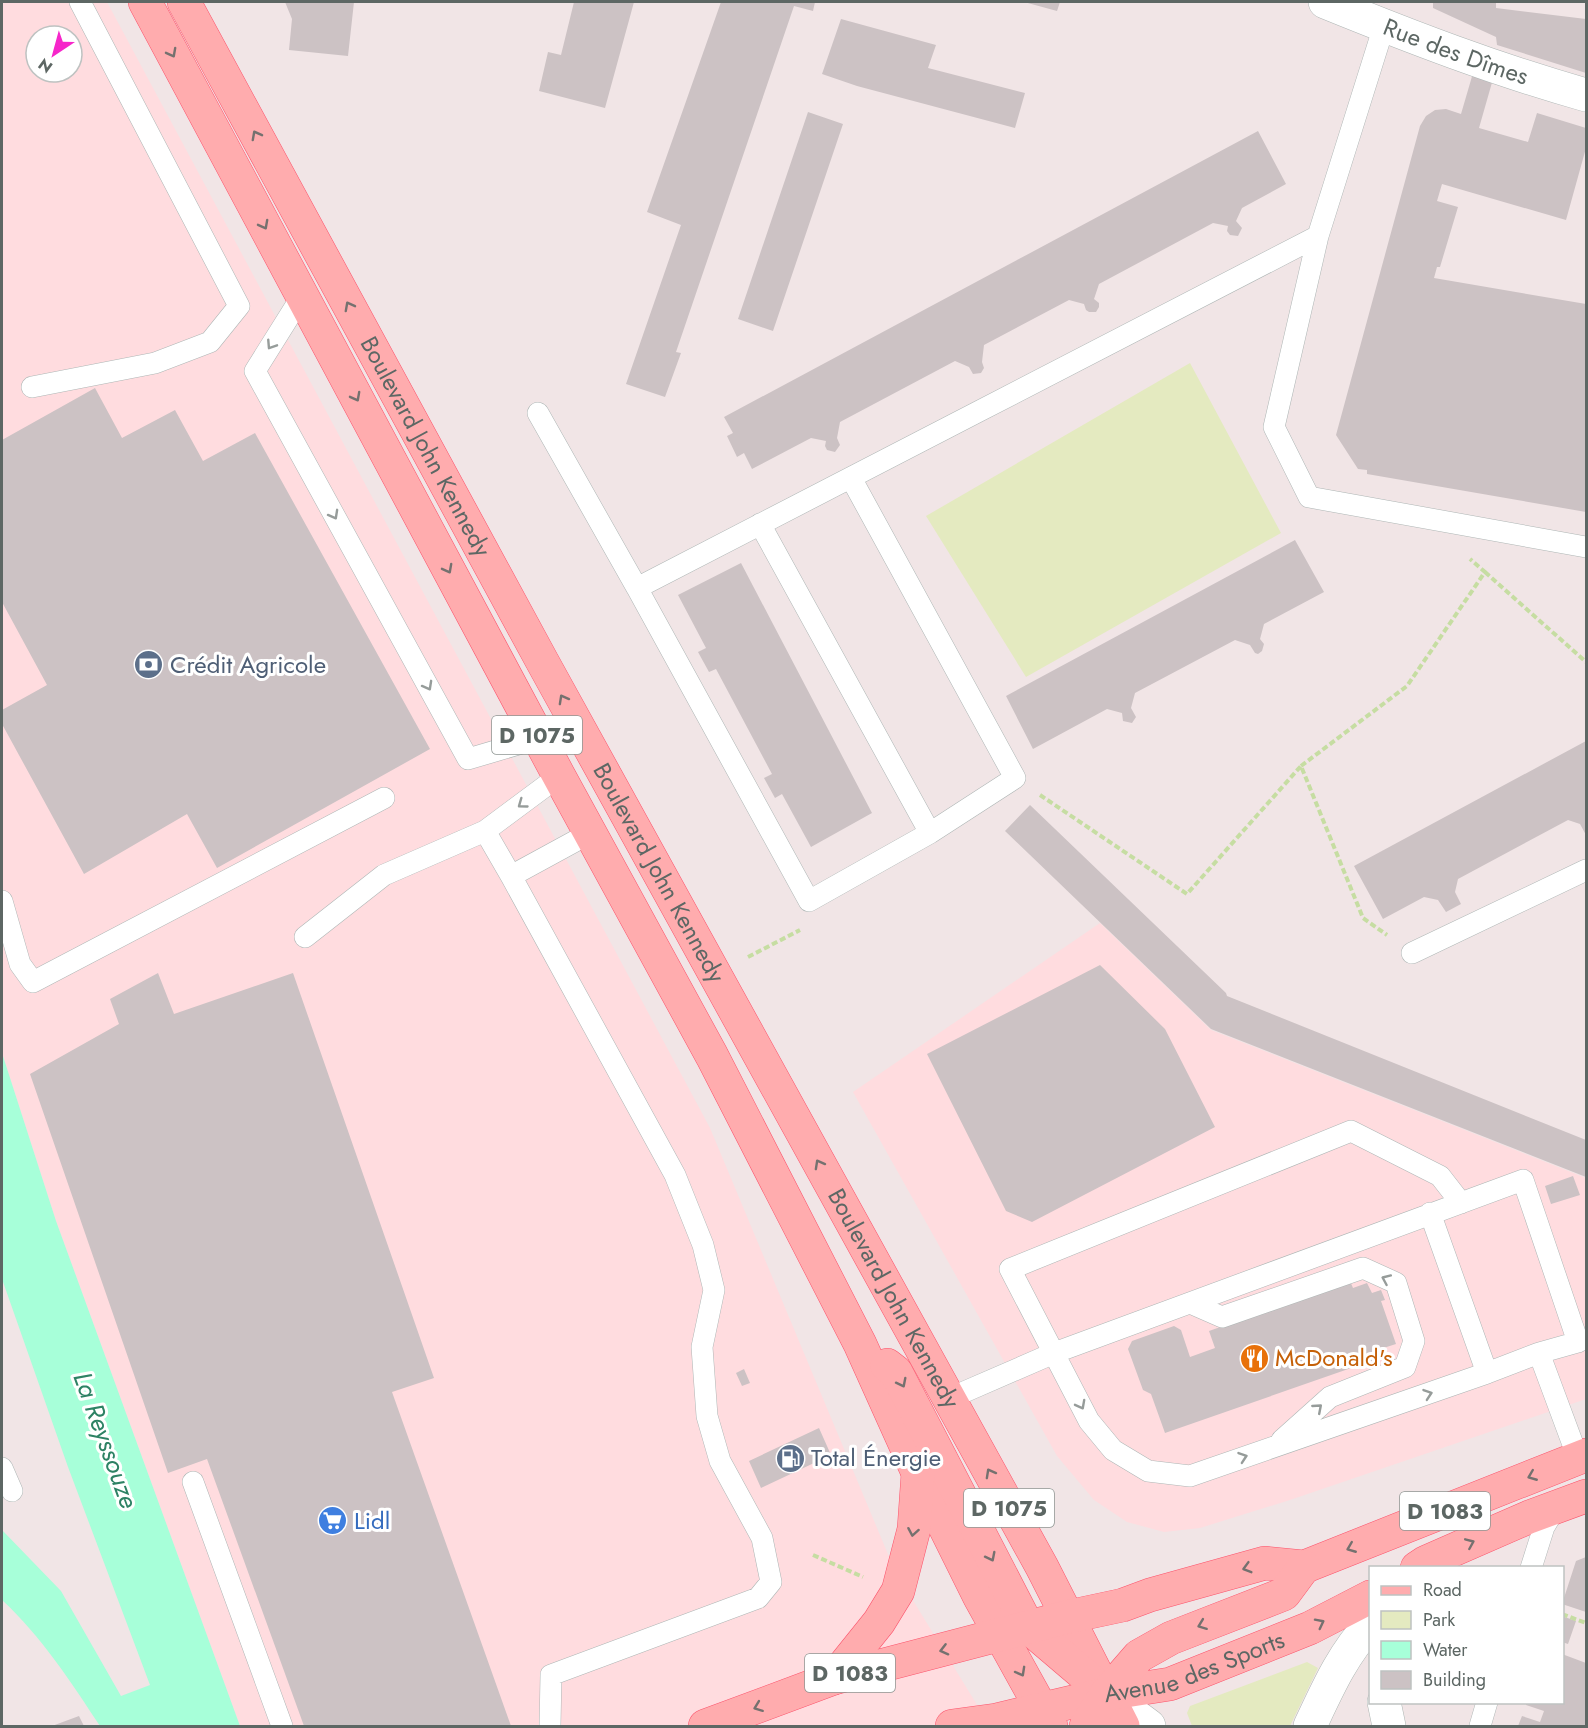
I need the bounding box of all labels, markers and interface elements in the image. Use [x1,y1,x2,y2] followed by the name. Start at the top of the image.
[1378,9,1533,93] street label: Rue des Dîmes
[24,24,84,84] north arrow
[165,47,177,58] one-way arrow
[34,53,57,79] text: N
[252,131,263,141] one-way arrow
[257,219,269,230] one-way arrow
[345,302,356,313] one-way arrow
[352,330,500,563] street label: Boulevard John Kennedy
[267,339,278,350] one-way arrow
[349,391,360,401] one-way arrow
[327,509,339,520] one-way arrow
[441,563,452,573] one-way arrow
[170,647,326,682] place label: Crédit Agricole
[133,649,165,681] bank icon: Crédit Agricole
[421,680,432,690] one-way arrow
[559,695,570,705] one-way arrow
[492,716,582,754] road number: D 1075
[585,756,734,989] street label: Boulevard John Kennedy
[517,796,528,807] one-way arrow
[815,1160,826,1170] one-way arrow
[819,1182,969,1415] street label: Boulevard John Kennedy
[1382,1274,1393,1286] one-way arrow
[1275,1340,1393,1375] place label: McDonald's
[1238,1342,1270,1374] restaurant icon: McDonald's
[64,1366,148,1514] water label: La Reyssouze
[895,1377,906,1388] one-way arrow
[1422,1388,1433,1401] one-way arrow
[1074,1399,1085,1410] one-way arrow
[1311,1404,1322,1415] one-way arrow
[811,1440,941,1475] place label: Total Énergie
[774,1442,806,1474] fuel station icon: Total Énergie
[1237,1452,1248,1465] one-way arrow
[986,1469,997,1479] one-way arrow
[1527,1469,1538,1481] one-way arrow
[964,1489,1054,1527] road number: D 1075
[1400,1492,1490,1530] road number: D 1083
[354,1503,390,1538] place label: Lidl
[317,1505,349,1537] supermarket icon: Lidl
[907,1527,919,1536] one-way arrow
[1464,1538,1475,1550] one-way arrow
[1346,1541,1357,1553] one-way arrow
[984,1550,995,1561] one-way arrow
[1242,1561,1252,1573] one-way arrow
[1369,1566,1564,1704] legend
[1423,1577,1462,1603] text: Road
[1423,1607,1455,1633] text: Park
[1198,1618,1208,1631] one-way arrow
[1314,1619,1324,1630] one-way arrow
[1101,1622,1290,1711] street label: Avenue des Sports
[1423,1637,1468,1663] text: Water
[939,1642,949,1655] one-way arrow
[805,1654,895,1692] road number: D 1083
[1014,1666,1025,1676] one-way arrow
[1423,1667,1486,1693] text: Building
[753,1699,764,1712] one-way arrow

